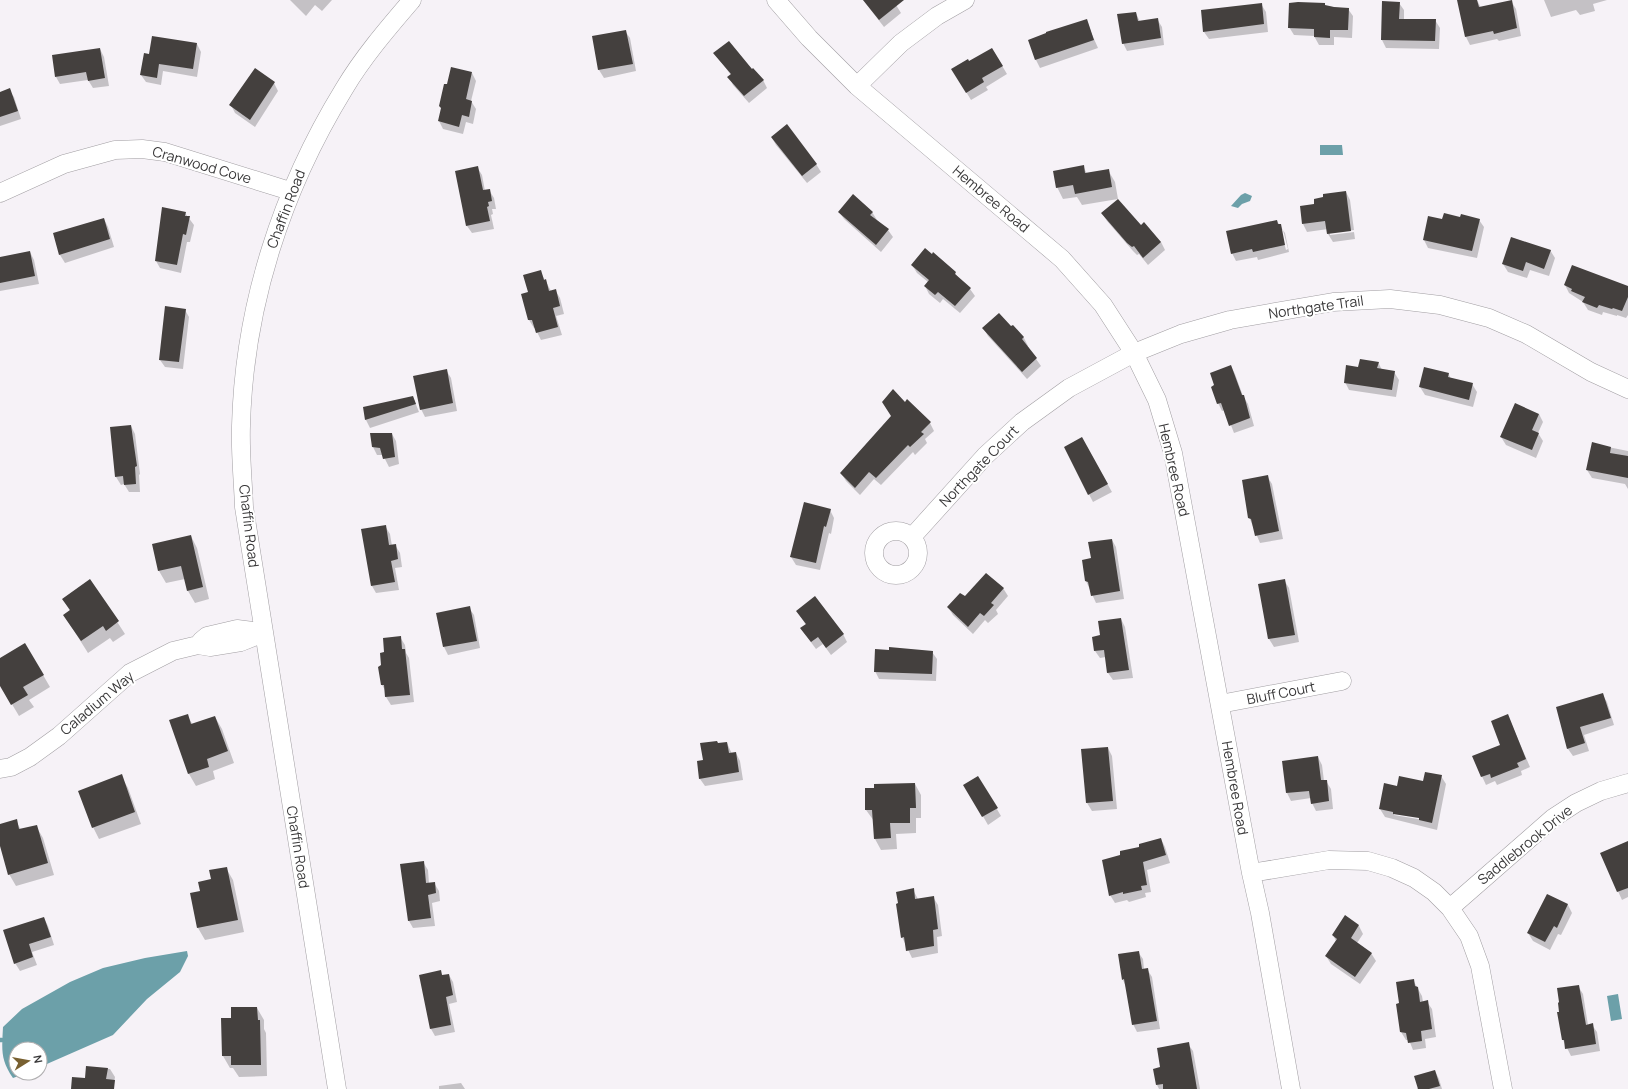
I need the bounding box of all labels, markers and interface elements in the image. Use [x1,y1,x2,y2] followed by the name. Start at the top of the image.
[150,141,254,188] street label: Cranwood Cove
[949,161,1034,236] street label: Hembree Road
[262,167,309,251] street label: Chaffin Road
[1267,290,1365,323] street label: Northgate Trail
[935,420,1023,511] street label: Northgate Court
[1155,421,1194,518] street label: Hembree Road
[235,484,264,568] street label: Chaffin Road
[56,666,138,739] street label: Caladium Way
[1245,676,1317,708] street label: Bluff Court
[1218,740,1253,836] street label: Hembree Road
[1473,801,1576,889] street label: Saddlebrook Drive
[283,804,314,889] street label: Chaffin Road
[8,1041,48,1081] north arrow
[30,1054,46,1064] text: N

